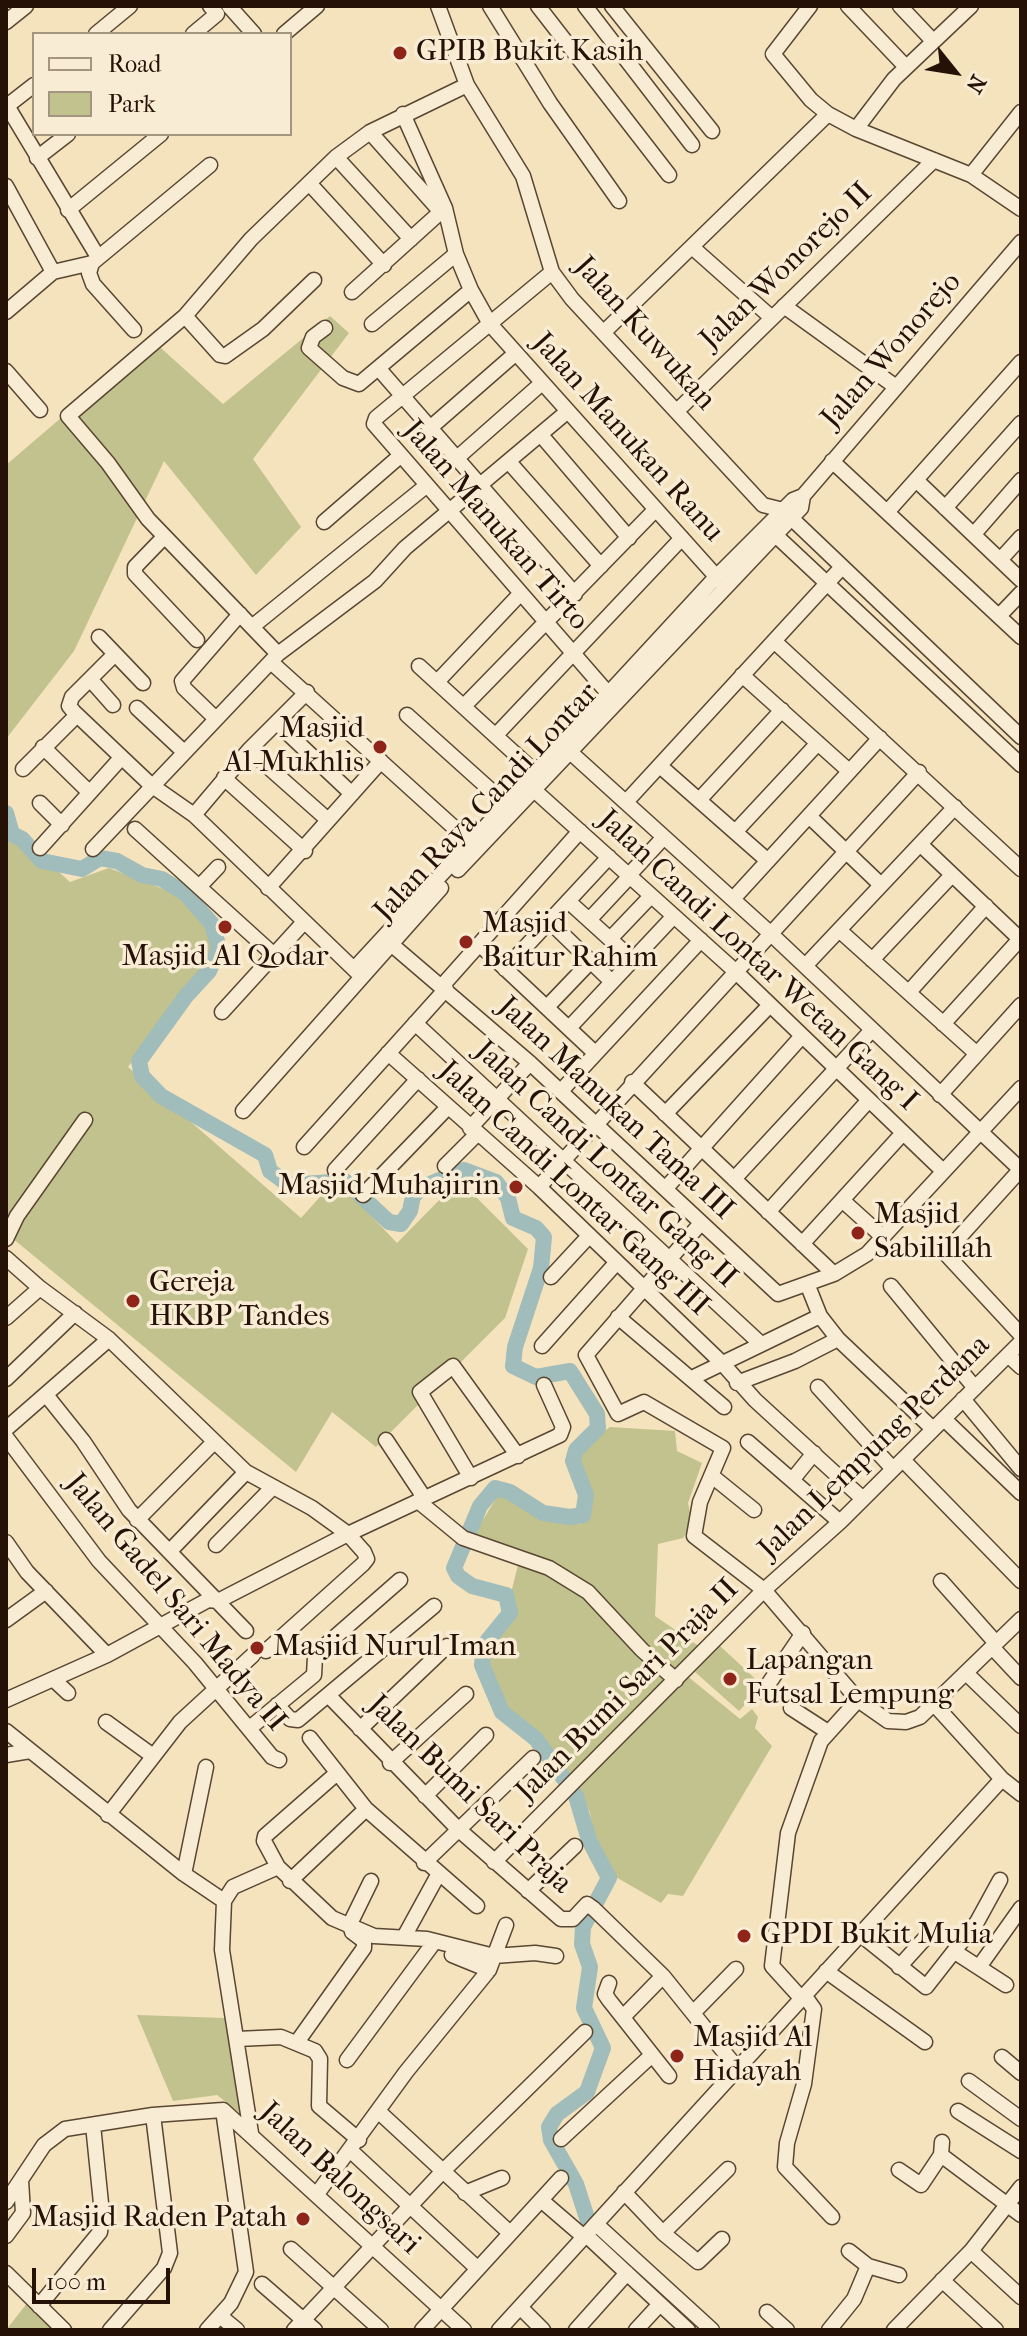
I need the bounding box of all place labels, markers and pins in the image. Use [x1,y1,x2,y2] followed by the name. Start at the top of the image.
[416,35,643,71] place label: GPIB Bukit Kasih
[391,44,409,62] marker: GPIB Bukit Kasih
[224,712,364,782] place label: Masjid Al-Mukhlis
[371,738,389,756] marker: Masjid Al-Mukhlis
[482,907,658,978] place label: Masjid Baitur Rahim
[216,918,234,936] marker: Masjid Al Qodar
[457,933,475,951] marker: Masjid Baitur Rahim
[121,940,329,976] place label: Masjid Al Qodar
[278,1169,500,1205] place label: Masjid Muhajirin
[507,1178,525,1196] marker: Masjid Muhajirin
[874,1198,992,1268] place label: Masjid Sabilillah
[849,1224,867,1242] marker: Masjid Sabilillah
[149,1266,329,1336] place label: Gereja HKBP Tandes
[124,1292,142,1310] marker: Gereja HKBP Tandes
[273,1630,516,1666] place label: Masjid Nurul Iman
[248,1639,266,1657] marker: Masjid Nurul Iman
[746,1644,954,1714] place label: Lapangan Futsal Lempung
[721,1670,739,1688] marker: Lapangan Futsal Lempung
[760,1918,993,1954] place label: GPDI Bukit Mulia
[735,1927,753,1945] marker: GPDI Bukit Mulia
[693,2021,812,2092] place label: Masjid Al Hidayah
[668,2047,686,2065] marker: Masjid Al Hidayah
[31,2201,287,2237] place label: Masjid Raden Patah
[294,2210,312,2228] marker: Masjid Raden Patah

